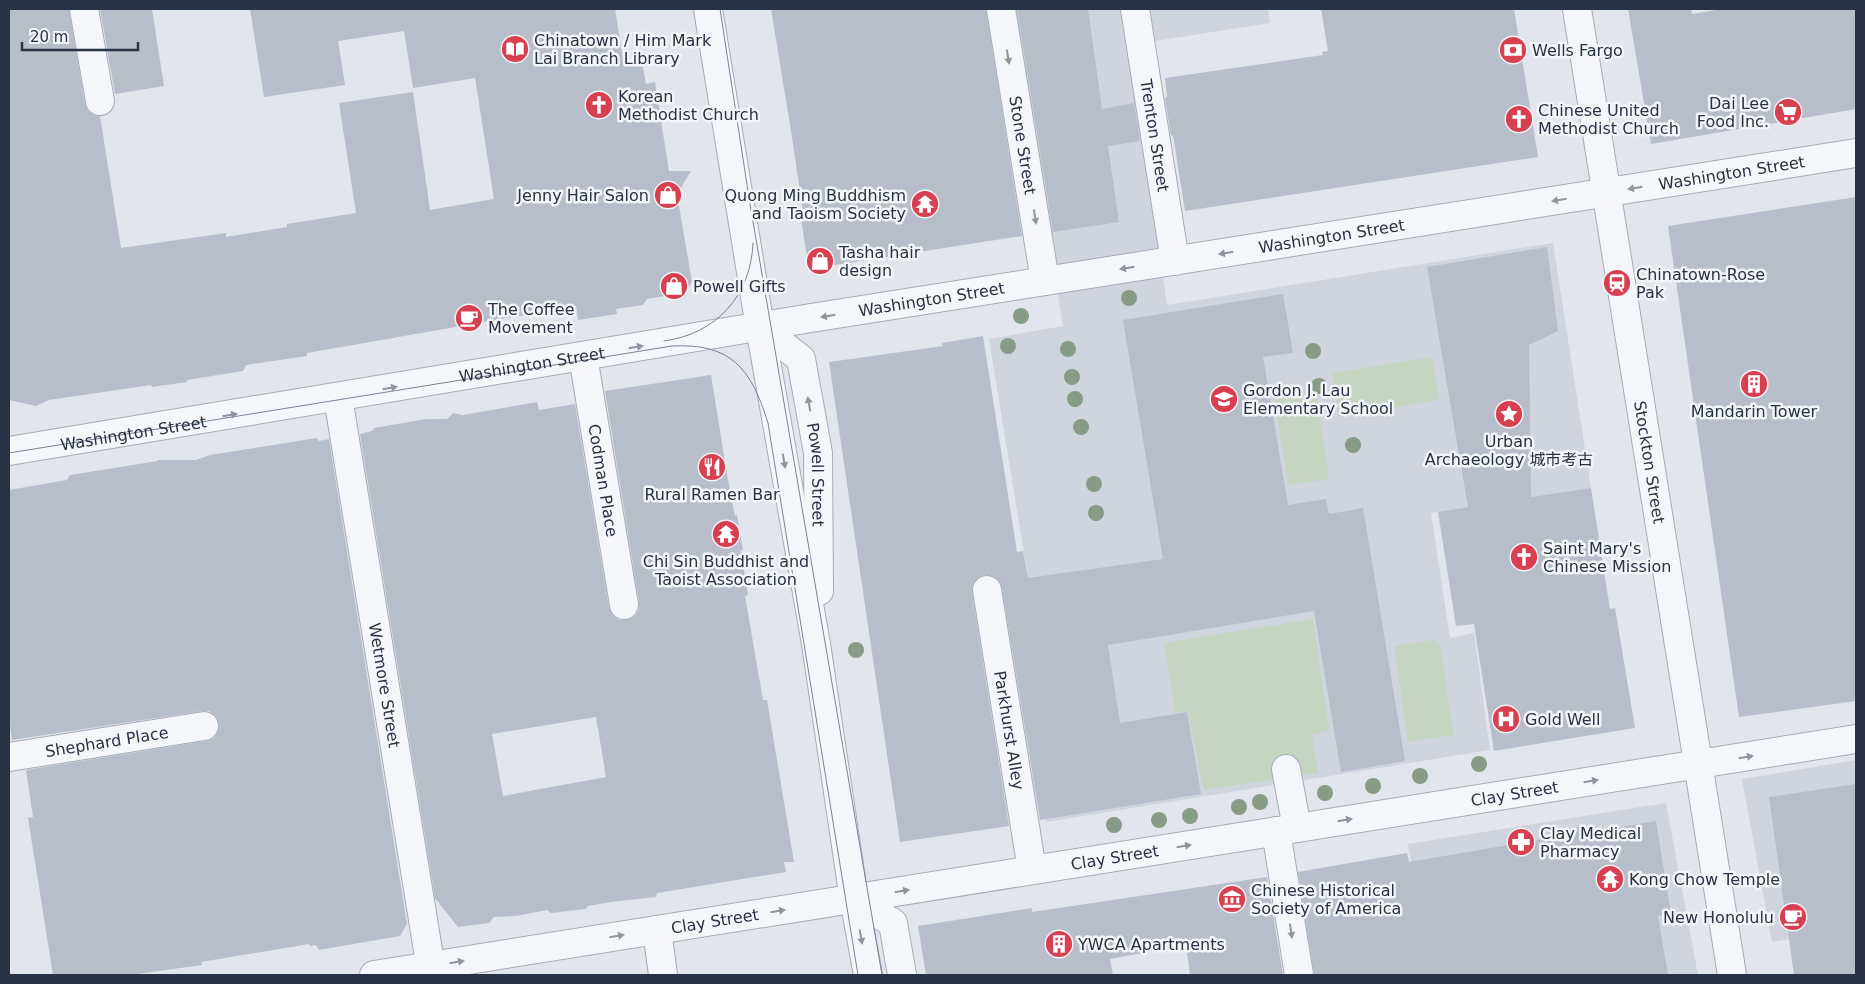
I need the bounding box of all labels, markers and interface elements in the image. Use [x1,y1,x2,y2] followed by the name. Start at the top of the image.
[22,20,139,52] scale bar
[30,28,68,46] text: 20 m
[534,31,712,68] place label: Chinatown / Him Mark Lai Branch Library
[500,34,530,64] library icon: Chinatown / Him Mark Lai Branch Library
[1498,35,1528,65] bank icon: Wells Fargo
[1532,41,1623,60] place label: Wells Fargo
[1005,49,1013,65] one-way arrow
[1137,77,1173,193] street label: Trenton Street
[618,87,759,124] place label: Korean Methodist Church
[584,90,614,120] church icon: Korean Methodist Church
[1006,94,1040,196] street label: Stone Street
[1697,94,1769,131] place label: Dai Lee Food Inc.
[1773,97,1803,127] supermarket icon: Dai Lee Food Inc.
[1538,101,1679,138] place label: Chinese United Methodist Church
[1504,104,1534,134] church icon: Chinese United Methodist Church
[1657,152,1806,194] street label: Washington Street
[653,180,683,210] shop icon: Jenny Hair Salon
[1627,184,1643,192] one-way arrow
[516,186,649,205] place label: Jenny Hair Salon
[725,186,906,223] place label: Quong Ming Buddhism and Taoism Society
[910,189,940,219] temple icon: Quong Ming Buddhism and Taoism Society
[1551,196,1567,204] one-way arrow
[1031,210,1039,226] one-way arrow
[1257,215,1406,257] street label: Washington Street
[838,243,921,280] place label: Tasha hair design
[805,246,835,276] shop icon: Tasha hair design
[1217,249,1233,257] one-way arrow
[1118,265,1134,273] one-way arrow
[1636,265,1765,302] place label: Chinatown-Rose Pak
[1602,268,1632,298] station icon: Chinatown-Rose Pak
[659,271,689,301] shop icon: Powell Gifts
[693,277,786,296] place label: Powell Gifts
[857,278,1006,320] street label: Washington Street
[487,300,575,337] place label: The Coffee Movement
[454,303,484,333] cafe icon: The Coffee Movement
[820,312,836,320] one-way arrow
[457,343,606,386] street label: Washington Street
[629,343,645,351] one-way arrow
[1739,369,1769,399] building icon: Mandarin Tower
[1243,381,1393,418] place label: Gordon J. Lau Elementary School
[382,383,398,391] one-way arrow
[1209,384,1239,414] school or university icon: Gordon J. Lau Elementary School
[805,395,813,411] one-way arrow
[1494,399,1524,429] place icon: Urban Archaeology 城市考古
[1630,399,1669,525] street label: Stockton Street
[1691,402,1818,421] place label: Mandarin Tower
[222,410,238,418] one-way arrow
[59,412,208,454] street label: Washington Street
[803,421,828,527] street label: Powell Street
[585,422,622,538] street label: Codman Place
[1425,432,1593,469] place label: Urban Archaeology 城市考古
[697,452,727,482] restaurant icon: Rural Ramen Bar
[780,453,788,469] one-way arrow
[644,485,780,504] place label: Rural Ramen Bar
[711,519,741,549] temple icon: Chi Sin Buddhist and Taoist Association
[1543,539,1671,576] place label: Saint Mary's Chinese Mission
[1509,542,1539,572] church icon: Saint Mary's Chinese Mission
[643,552,809,589] place label: Chi Sin Buddhist and Taoist Association
[365,621,404,749] street label: Wetmore Street
[991,669,1028,791] street label: Parkhurst Alley
[1491,704,1521,734] hospital icon: Gold Well
[1525,710,1601,729] place label: Gold Well
[44,722,170,761] street label: Shephard Place
[1739,753,1755,761] one-way arrow
[1469,777,1560,810] street label: Clay Street
[1584,777,1600,785] one-way arrow
[1337,816,1353,824] one-way arrow
[1540,824,1641,861] place label: Clay Medical Pharmacy
[1506,827,1536,857] pharmacy icon: Clay Medical Pharmacy
[1069,841,1160,873] street label: Clay Street
[1176,842,1192,850] one-way arrow
[1595,864,1625,894] temple icon: Kong Chow Temple
[1629,870,1780,889] place label: Kong Chow Temple
[1251,881,1401,918] place label: Chinese Historical Society of America
[1217,884,1247,914] museum icon: Chinese Historical Society of America
[895,886,911,894] one-way arrow
[1778,902,1808,932] cafe icon: New Honolulu
[669,904,760,937] street label: Clay Street
[770,906,786,914] one-way arrow
[1663,908,1774,927] place label: New Honolulu
[1288,924,1296,940] one-way arrow
[857,929,865,945] one-way arrow
[1044,929,1074,959] building icon: YWCA Apartments
[610,932,626,940] one-way arrow
[1077,935,1225,954] place label: YWCA Apartments
[449,958,465,966] one-way arrow

